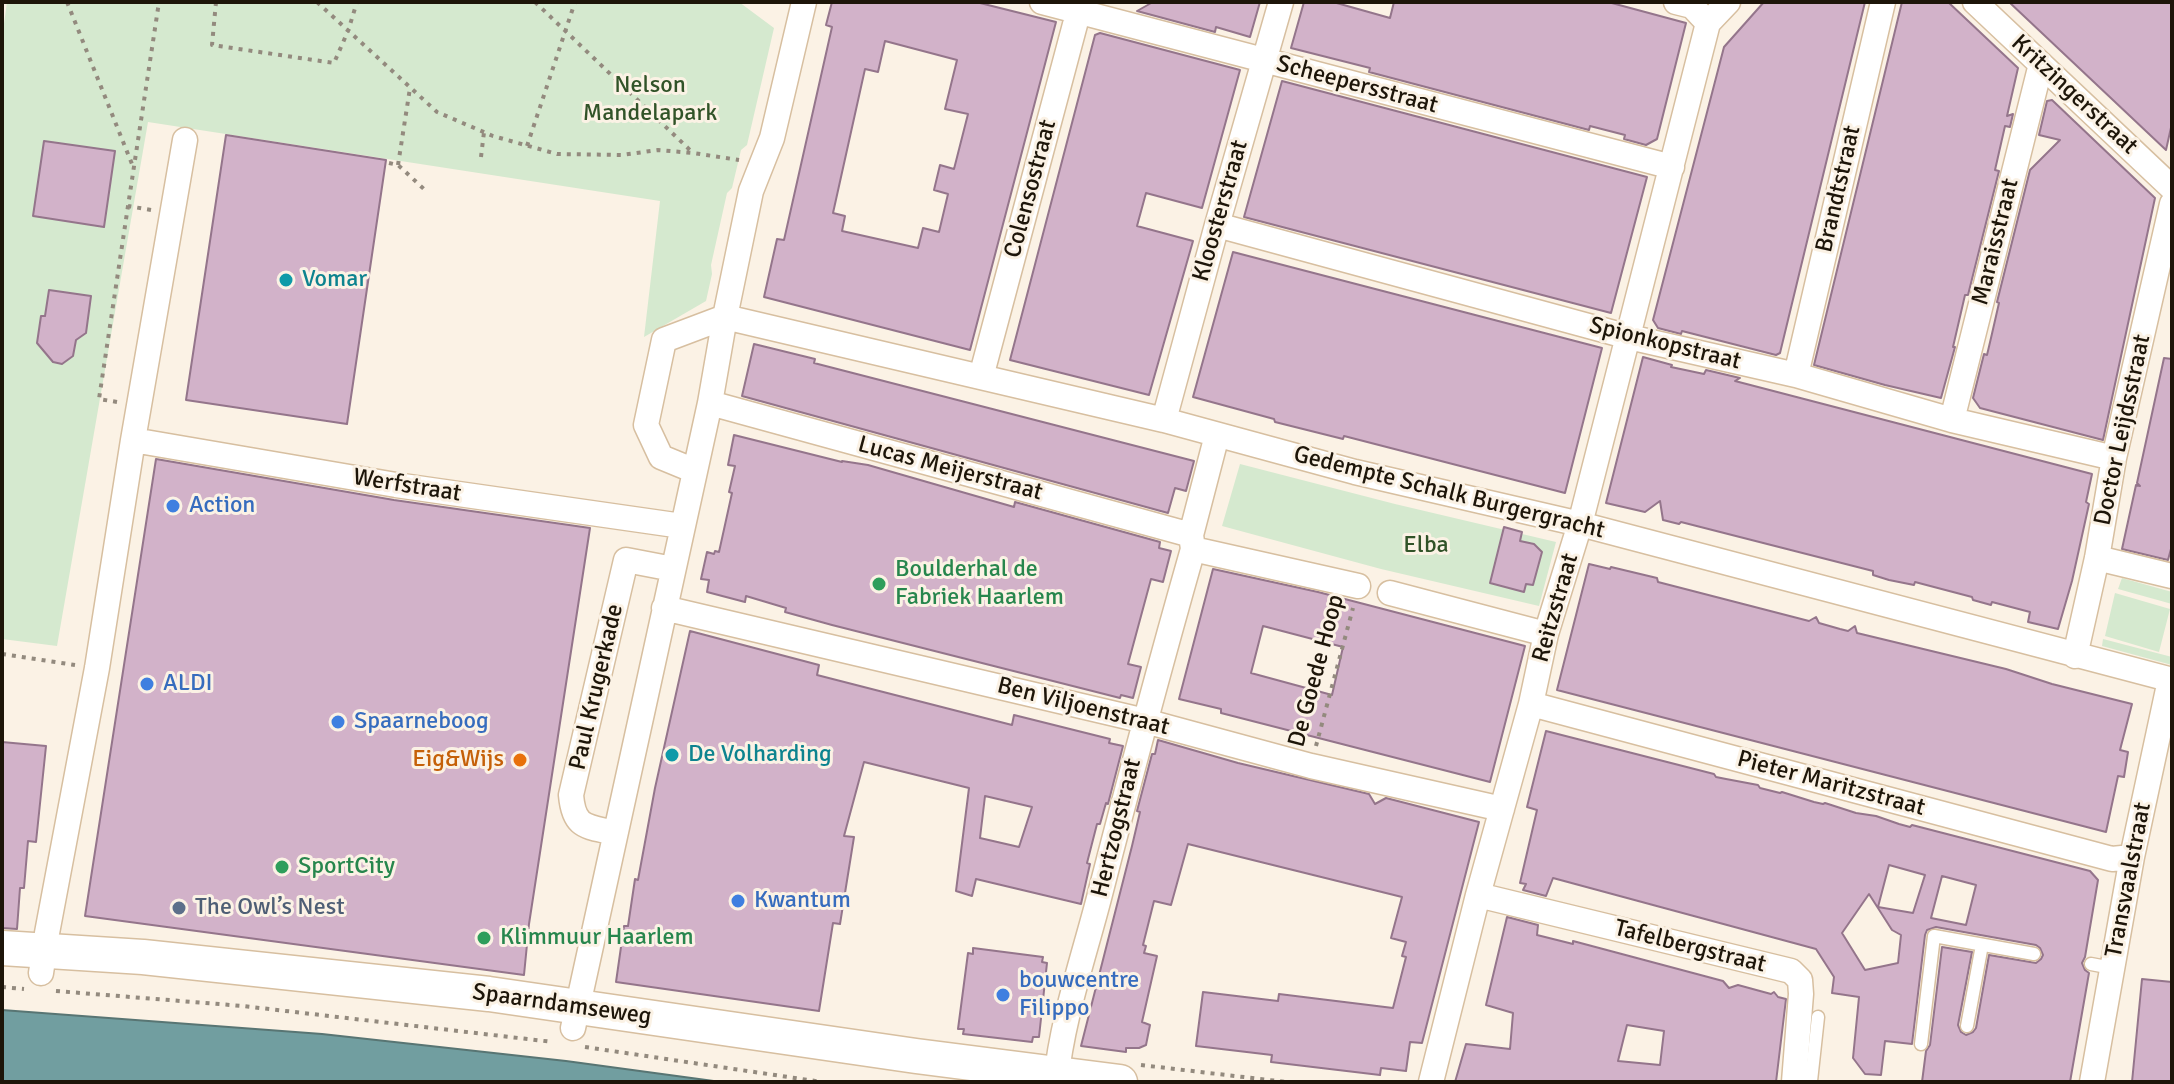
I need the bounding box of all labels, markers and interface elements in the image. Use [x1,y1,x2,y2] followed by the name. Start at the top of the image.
[2005,29,2143,161] street label: Kritzingerstraat
[1273,50,1441,120] street label: Scheepersstraat
[583,72,717,128] park label: Nelson Mandelapark
[999,117,1063,261] street label: Colensostraat
[1810,123,1868,255] street label: Brandtstraat
[1187,137,1255,285] street label: Kloosterstraat
[1966,176,2026,308] street label: Maraisstraat
[302,266,367,294] place label: Vomar
[277,271,295,289] marker: Vomar
[1586,311,1744,377] street label: Spionkopstraat
[2089,332,2157,528] street label: Doctor Leijdsstraat
[855,431,1045,507] street label: Lucas Meijerstraat
[1291,440,1607,546] street label: Gedempte Schalk Burgergracht
[351,463,463,509] street label: Werfstraat
[189,492,255,520] place label: Action
[164,497,182,515] marker: Action
[1403,532,1449,560] park label: Elba
[1527,550,1585,666] street label: Reitzstraat
[895,556,1064,612] place label: Boulderhal de Fabriek Haarlem
[870,575,888,593] marker: Boulderhal de Fabriek Haarlem
[1283,592,1351,750] street label: De Goede Hoop
[564,601,630,773] street label: Paul Krugerkade
[163,670,213,698] place label: ALDI
[994,672,1172,742] street label: Ben Viljoenstraat
[138,675,156,693] marker: ALDI
[354,708,489,736] place label: Spaarneboog
[329,713,347,731] marker: Spaarneboog
[688,741,832,769] place label: De Volharding
[1734,745,1928,823] street label: Pieter Maritzstraat
[412,746,504,774] place label: Eig&Wijs
[663,746,681,764] marker: De Volharding
[511,751,529,769] marker: Eig&Wijs
[1086,756,1148,900] street label: Hertzogstraat
[2100,800,2158,960] street label: Transvaalstraat
[298,853,395,881] place label: SportCity
[273,858,291,876] marker: SportCity
[754,887,851,915] place label: Kwantum
[729,892,747,910] marker: Kwantum
[195,894,345,922] place label: The Owl’s Nest
[170,899,188,917] marker: The Owl’s Nest
[1611,914,1769,980] street label: Tafelbergstraat
[500,924,694,952] place label: Klimmuur Haarlem
[475,929,493,947] marker: Klimmuur Haarlem
[1019,967,1139,1023] place label: bouwcentre Filippo
[471,978,653,1032] street label: Spaarndamseweg
[994,986,1012,1004] marker: bouwcentre Filippo

